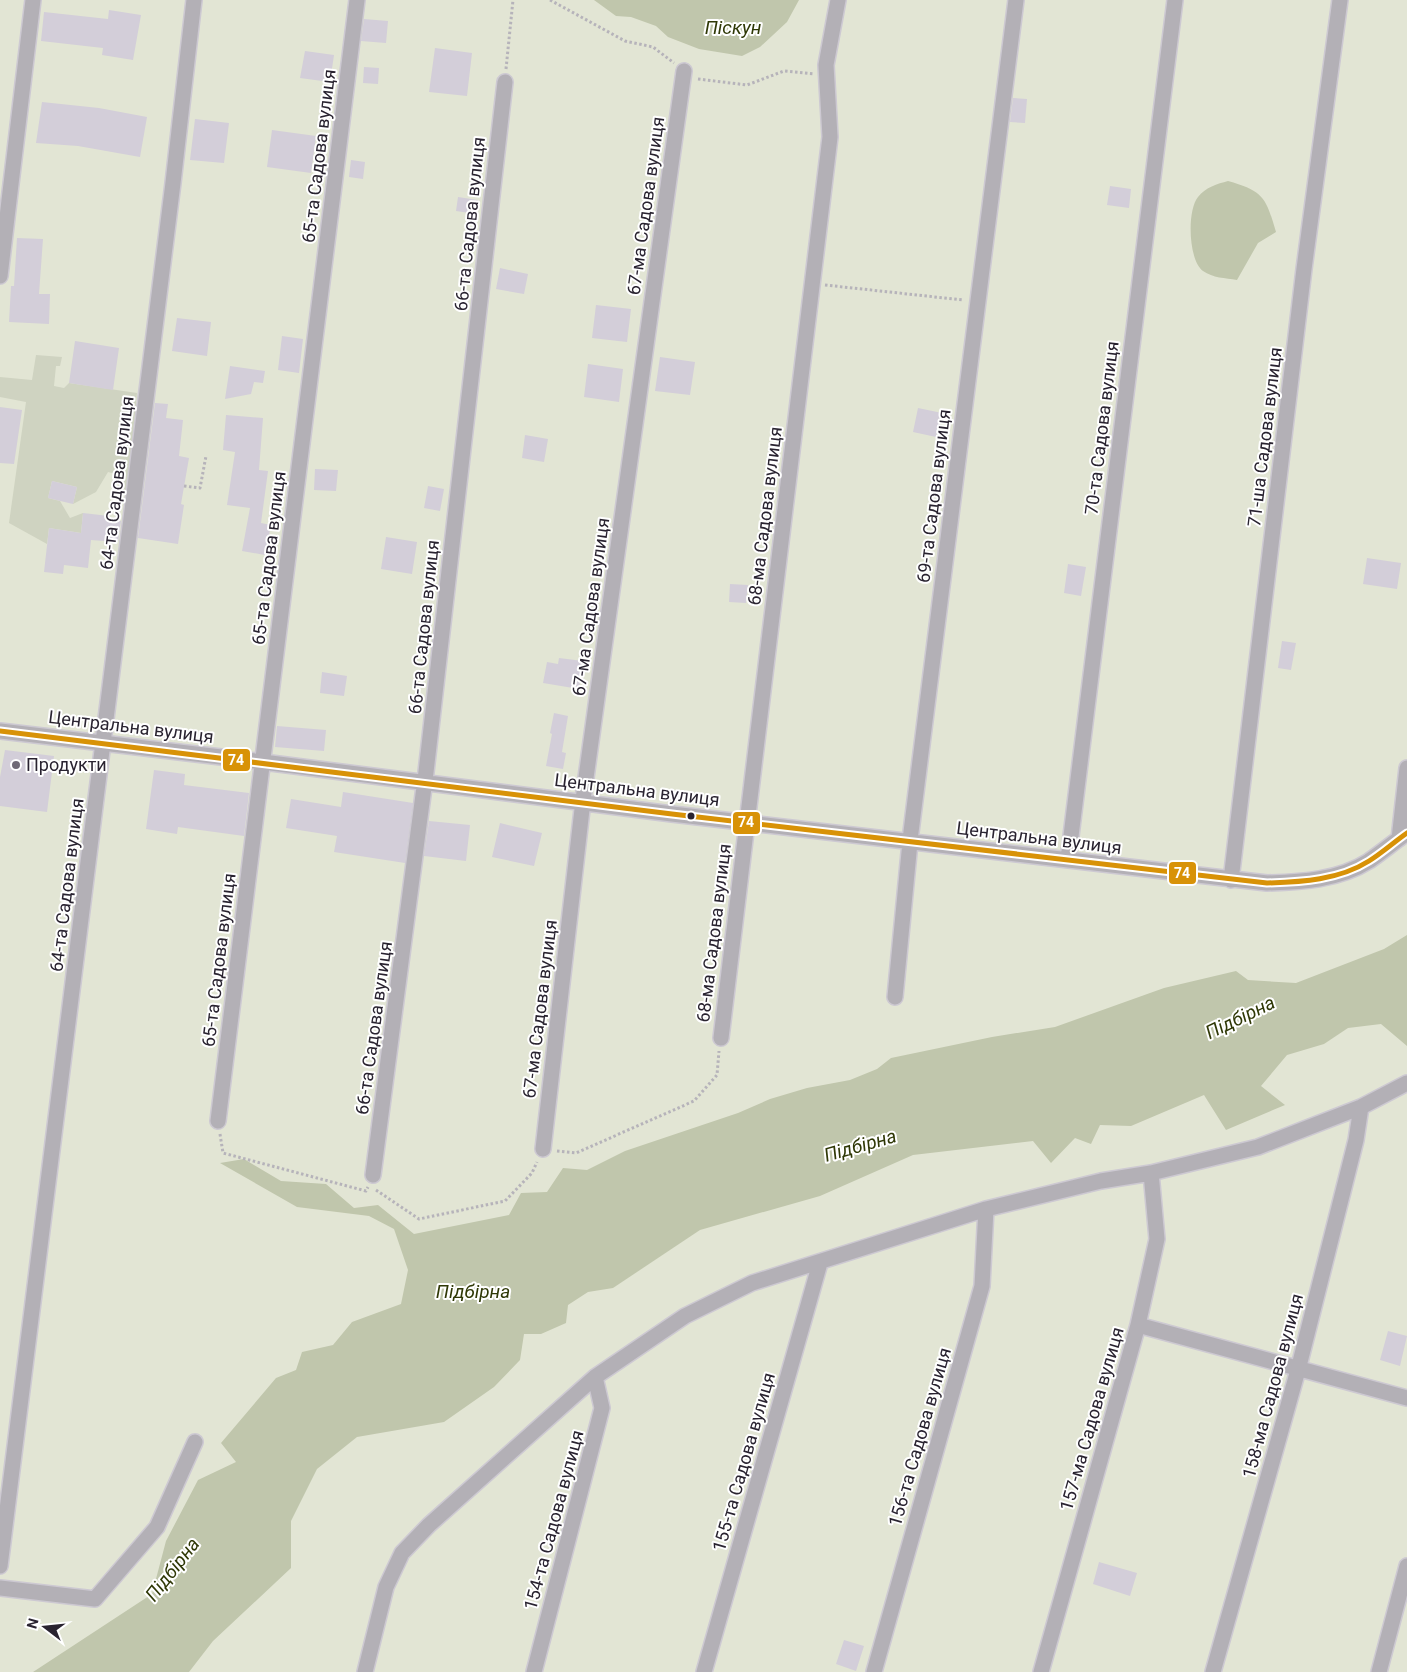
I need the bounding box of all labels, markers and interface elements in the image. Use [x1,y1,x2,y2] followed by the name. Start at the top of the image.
[705,16,762,39] water label: Піскун
[297,68,340,244] street label: 65-та Садова вулиця
[623,115,668,296] street label: 67-ма Садова вулиця
[450,136,489,312] street label: 66-та Садова вулиця
[1080,340,1123,516] street label: 70-та Садова вулиця
[1243,346,1286,528] street label: 71-ша Садова вулиця
[95,395,138,571] street label: 64-та Садова вулиця
[912,408,955,584] street label: 69-та Садова вулиця
[743,425,786,606] street label: 68-ма Садова вулиця
[247,470,290,646] street label: 65-та Садова вулиця
[568,516,613,697] street label: 67-ма Садова вулиця
[404,539,443,715] street label: 66-та Садова вулиця
[47,706,215,747] street label: Центральна вулиця
[222,748,251,772] line badge: 74
[228,752,244,768] text: 74
[26,754,107,775] place label: Продукти
[10,759,22,771] marker: Продукти
[553,769,721,810] street label: Центральна вулиця
[45,797,88,973] street label: 64-та Садова вулиця
[686,811,696,821] unlabelled marker
[732,811,761,835] line badge: 74
[738,814,754,830] text: 74
[955,817,1123,858] street label: Центральна вулиця
[692,842,735,1023] street label: 68-ма Садова вулиця
[1168,861,1197,885] line badge: 74
[1174,865,1190,881] text: 74
[197,872,240,1048] street label: 65-та Садова вулиця
[518,918,561,1099] street label: 67-ма Садова вулиця
[351,940,396,1116] street label: 66-та Садова вулиця
[1202,991,1279,1044] water label: Підбірна
[821,1124,899,1167] water label: Підбірна
[436,1280,510,1303] water label: Підбірна
[1238,1291,1307,1480] street label: 158-ма Садова вулиця
[1055,1325,1128,1513] street label: 157-ма Садова вулиця
[884,1345,955,1529] street label: 156-та Садова вулиця
[708,1370,779,1554] street label: 155-та Садова вулиця
[519,1428,588,1612] street label: 154-та Садова вулиця
[140,1533,204,1606] water label: Підбірна
[20,1602,70,1652] north arrow
[23,1616,42,1630] text: N

